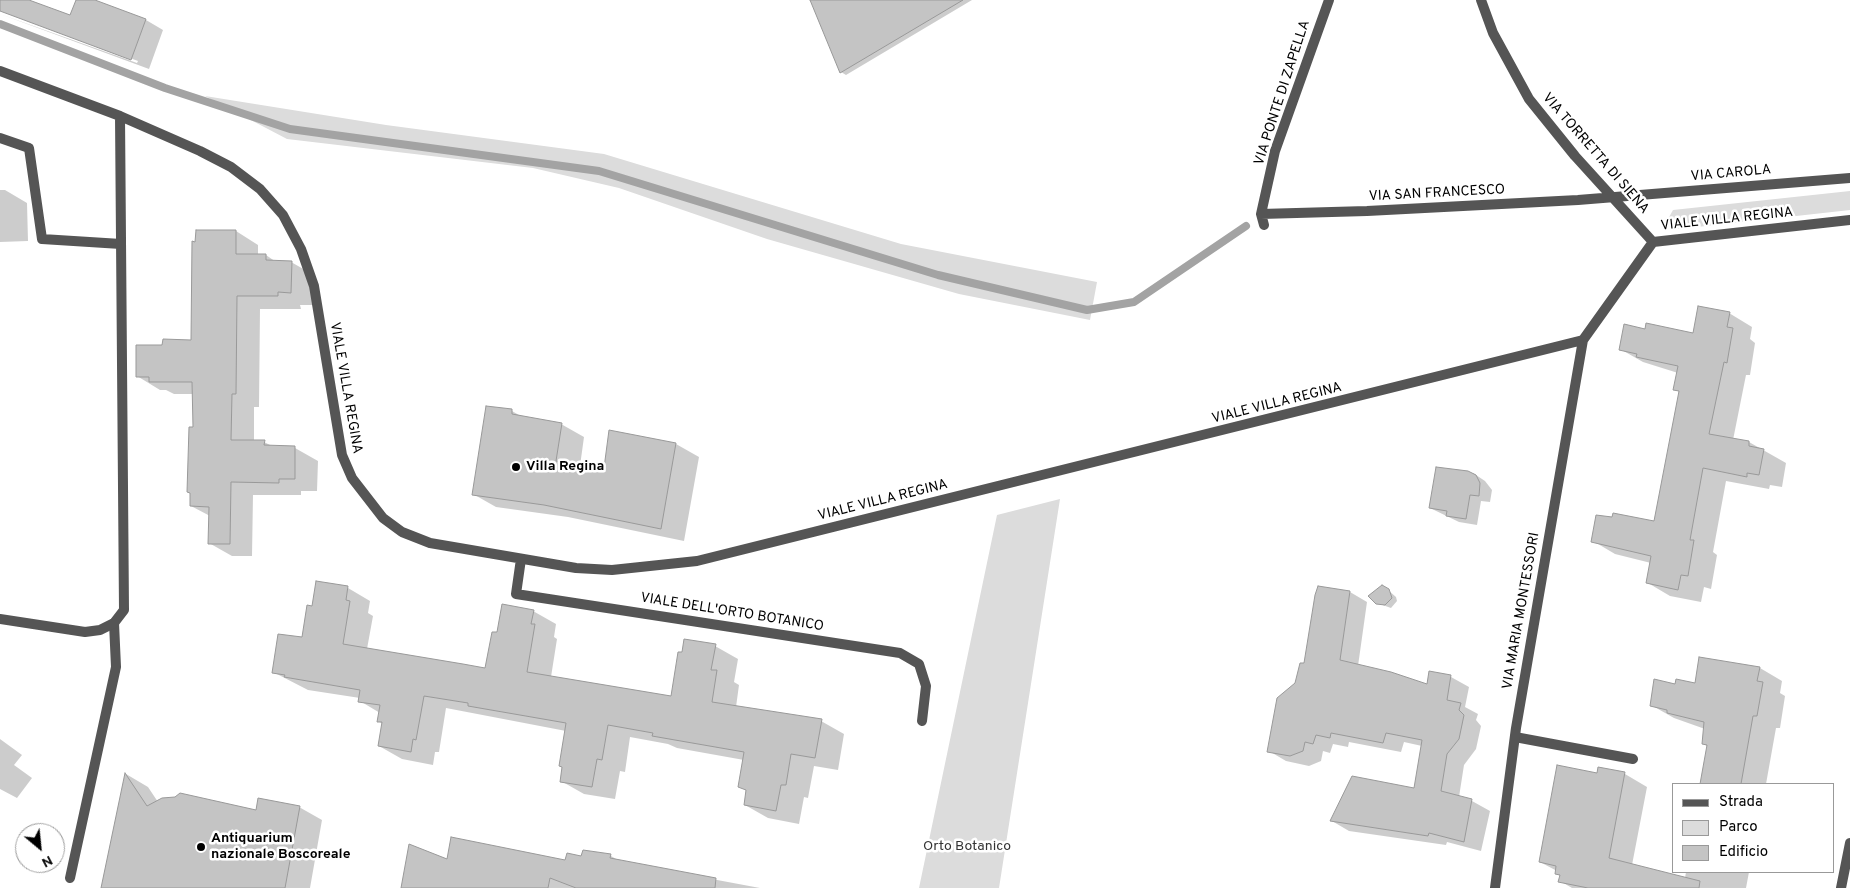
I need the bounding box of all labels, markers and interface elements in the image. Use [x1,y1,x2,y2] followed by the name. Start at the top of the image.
[1252,18,1314,168] street label: VIA PONTE DI ZAPELLA
[1538,90,1652,218] street label: VIA TORRETTA DI SIENA
[1690,162,1772,186] street label: VIA CAROLA
[1368,182,1506,206] street label: VIA SAN FRANCESCO
[1660,205,1794,235] street label: VIALE VILLA REGINA
[325,321,365,455] street label: VIALE VILLA REGINA
[1210,380,1344,428] street label: VIALE VILLA REGINA
[526,459,604,475] place label: Villa Regina
[510,461,522,473] marker: Villa Regina
[816,477,950,525] street label: VIALE VILLA REGINA
[1500,531,1544,691] street label: VIA MARIA MONTESSORI
[639,590,825,636] street label: VIALE DELL'ORTO BOTANICO
[1672,783,1835,873] legend
[1719,793,1763,812] text: Strada
[1719,818,1758,837] text: Parco
[15,823,65,873] north arrow
[211,831,350,864] place label: Antiquarium nazionale Boscoreale
[923,839,1011,855] park label: Orto Botanico
[195,841,207,853] marker: Antiquarium nazionale Boscoreale
[1719,843,1768,862] text: Edificio
[38,851,55,871] text: N

